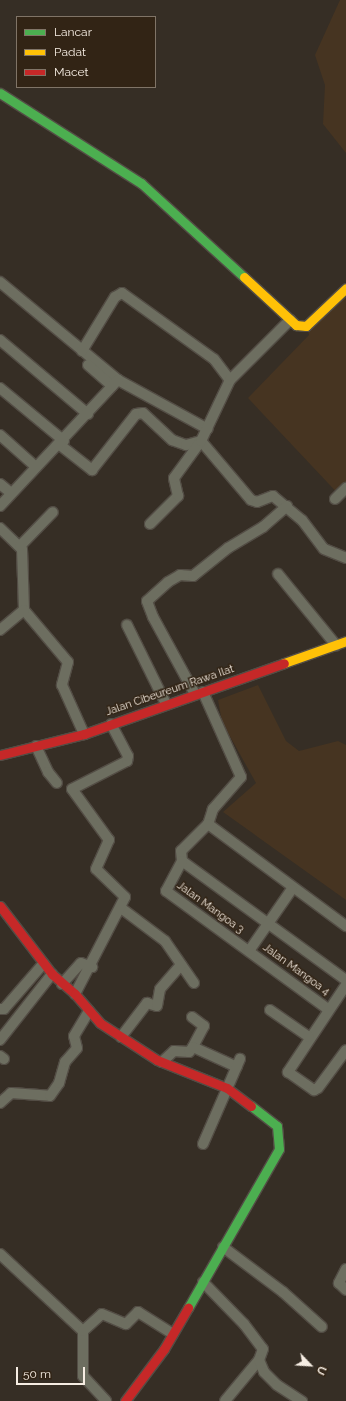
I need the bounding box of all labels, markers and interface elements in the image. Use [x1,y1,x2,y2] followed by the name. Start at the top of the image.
[16,16,156,88] legend
[54,25,92,39] text: Lancar
[54,45,86,59] text: Padat
[54,65,89,79] text: Macet
[104,663,236,719] street label: Jalan Cibeureum Rawa Ilat
[174,879,246,937] street label: Jalan Mangoa 3
[260,941,332,999] street label: Jalan Mangoa 4
[290,1345,330,1385] north arrow
[18,1359,87,1385] scale bar
[314,1364,329,1377] text: U
[23,1367,51,1381] text: 50 m

